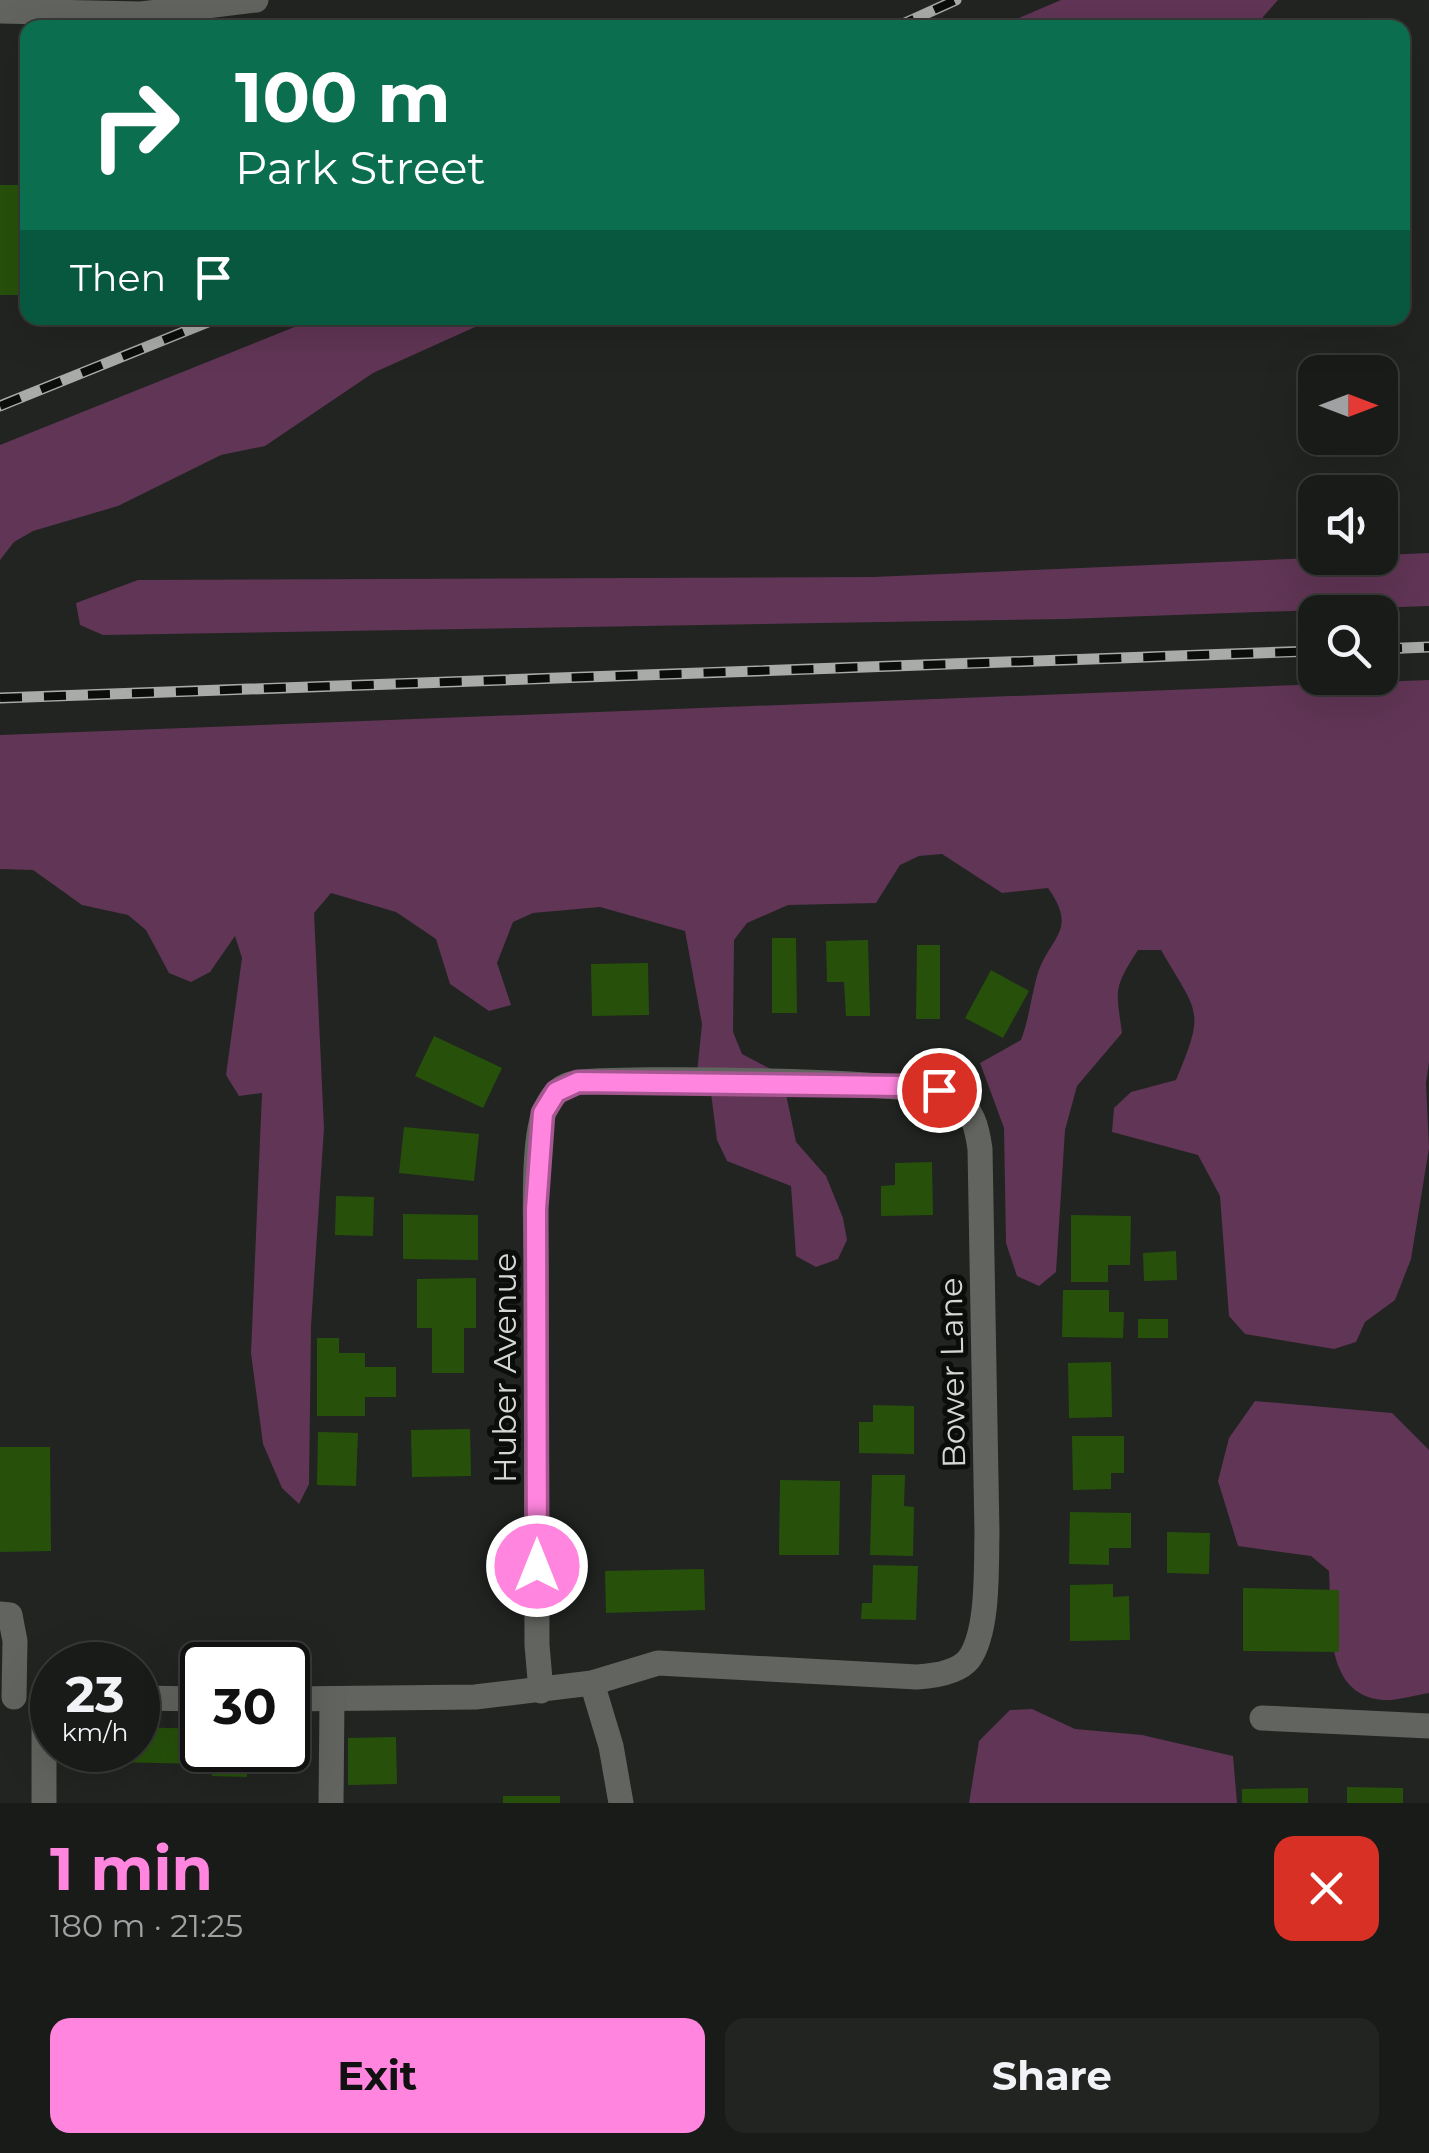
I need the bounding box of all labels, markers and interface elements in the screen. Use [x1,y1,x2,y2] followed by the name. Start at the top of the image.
[235,54,451,140] text: 100 m
[70,60,200,190] icon: right
[235,140,486,195] text: Park Street
[186,250,241,305] icon: arrive
[70,254,166,301] text: Then
[1298,355,1398,455] north arrow
[1298,355,1398,695] map controls
[1298,475,1398,575] button: sound
[1298,595,1398,695] button: search
[897,1048,982,1133] pin
[912,1063,967,1118] icon: arrive
[485,1253,524,1483] street label: Huber Avenue
[931,1277,973,1469] street label: Bower Lane
[485,1514,589,1618] position arrow
[180,1642,310,1772] speed limit sign: 30
[65,1664,125,1725] text: 23
[62,1717,128,1747] text: km/h
[50,1832,213,1905] text: 1 min
[1274,1836,1379,1941] button: close
[50,1906,243,1945] text: 180 m · 21:25
[50,2018,705,2133] button: Exit
[725,2018,1379,2133] button: Share

